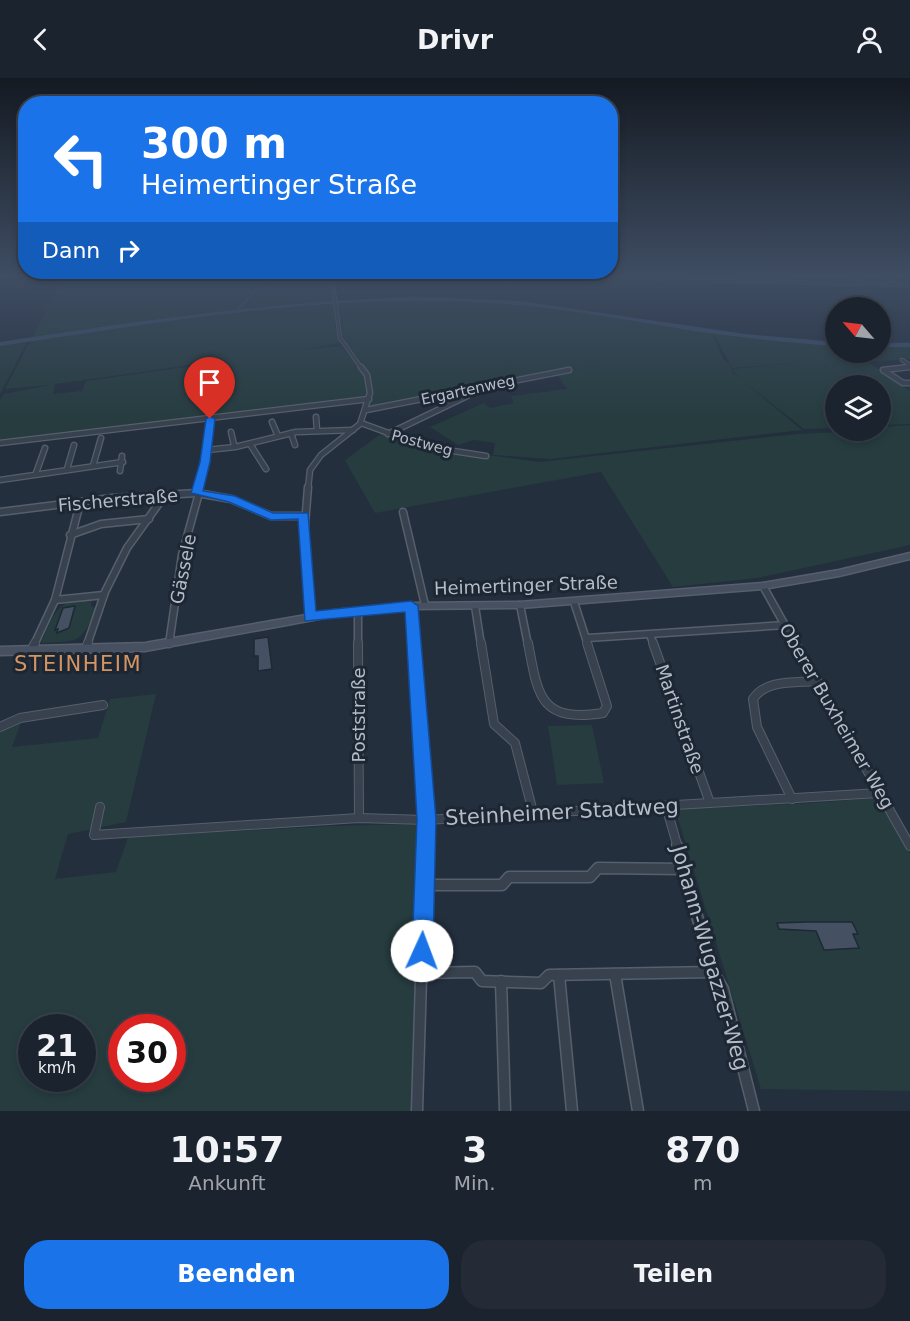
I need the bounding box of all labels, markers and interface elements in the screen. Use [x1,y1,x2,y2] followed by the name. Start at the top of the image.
[24,23,57,56] icon: back
[853,23,886,56] icon: person
[417,24,493,55] text: Drivr
[141,119,287,168] text: 300 m
[42,120,120,198] icon: left
[141,169,417,200] text: Heimertinger Straße
[112,234,145,267] icon: right
[42,238,100,263] text: Dann
[825,297,891,363] north arrow
[825,297,891,441] map controls
[184,357,235,419] pin
[193,366,226,399] icon: arrive
[419,371,517,409] street label: Ergartenweg
[825,375,891,441] button: layers
[390,426,454,460] street label: Postweg
[57,484,179,516] street label: Fischerstraße
[166,532,200,606] street label: Gässele
[434,571,618,599] street label: Heimertinger Straße
[775,619,899,813] street label: Oberer Buxheimer Weg
[14,652,142,676] district label: STEINHEIM
[651,661,709,777] street label: Martinstraße
[348,668,369,762] street label: Poststraße
[445,794,679,830] street label: Steinheimer Stadtweg
[666,841,754,1073] street label: Johann-Wugazzer-Weg
[390,919,454,983] position arrow
[108,1014,186,1092] speed limit sign: 30
[36,1028,78,1063] text: 21
[38,1059,76,1077] text: km/h
[170,1129,284,1170] text: 10:57
[462,1129,487,1170] text: 3
[665,1129,740,1170] text: 870
[188,1171,266,1195] text: Ankunft
[454,1171,496,1195] text: Min.
[693,1171,713,1195] text: m
[24,1240,449,1309] button: Beenden
[461,1240,886,1309] button: Teilen

